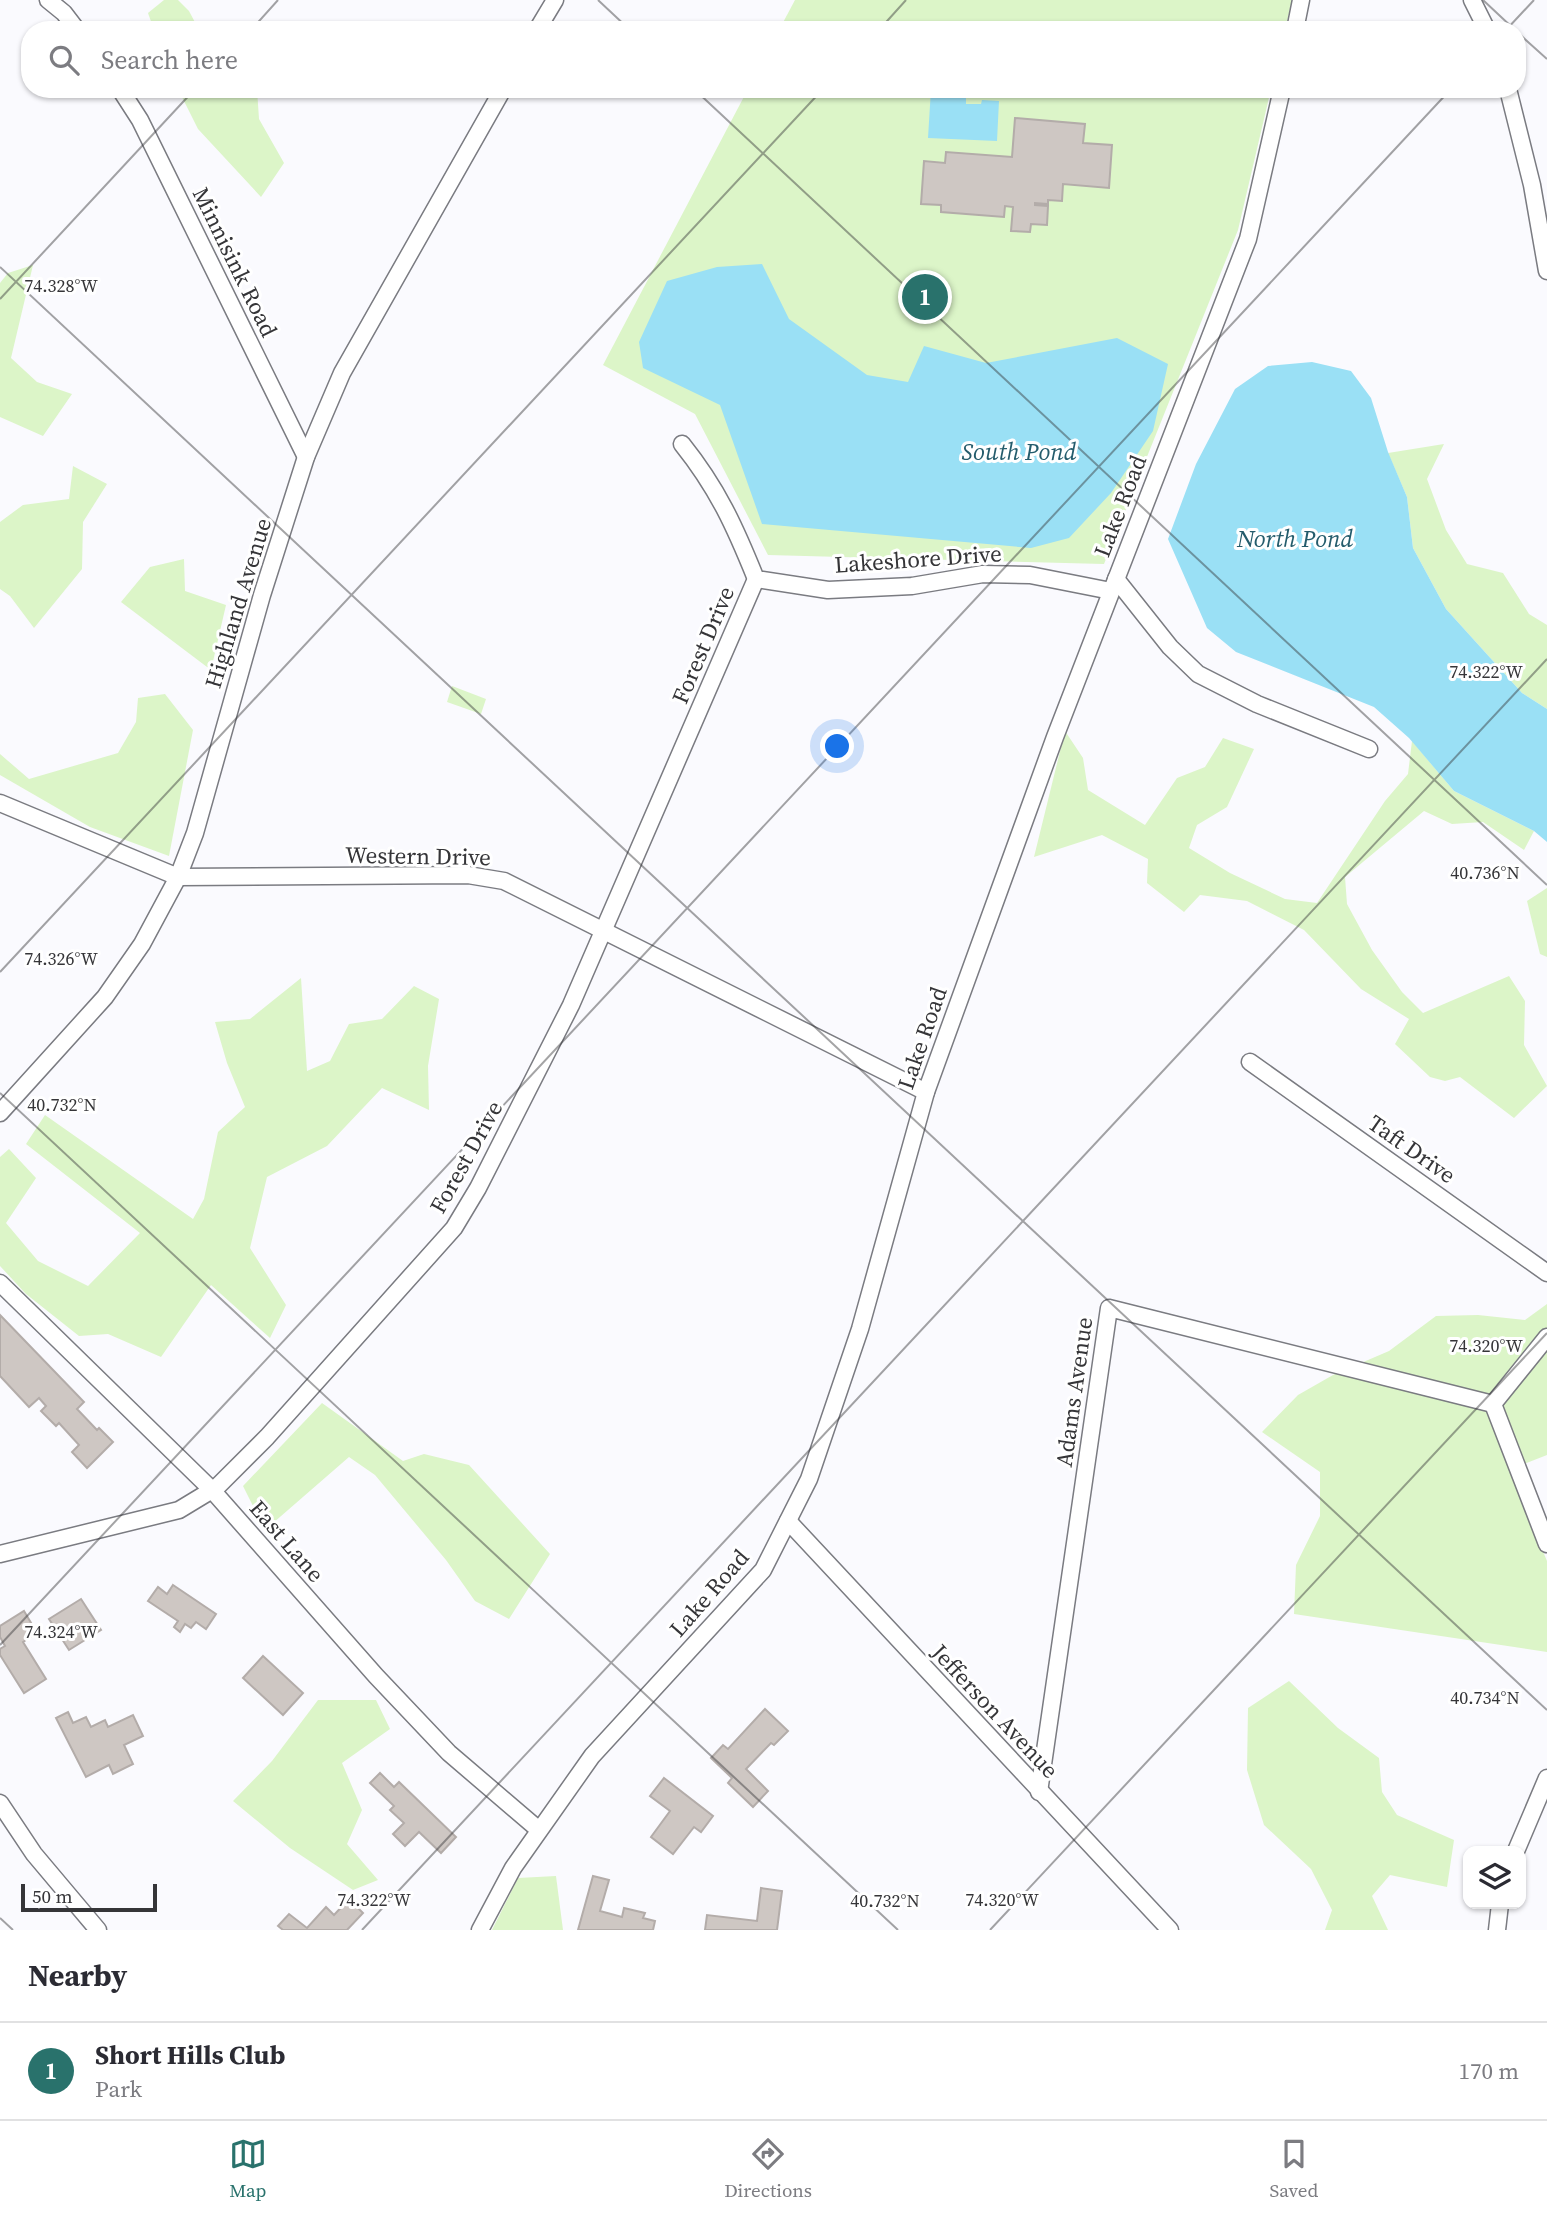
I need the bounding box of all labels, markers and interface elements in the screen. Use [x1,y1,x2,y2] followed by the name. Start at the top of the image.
[21,21,1526,98] search box
[45,41,83,79] icon: search
[101,42,238,78] text: Search here
[185,182,285,342] street label: Minnisink Road
[902,271,948,323] pin: 1
[24,273,98,298] text: 74.328°W
[962,435,1077,468] water label: South Pond
[1086,450,1154,562] street label: Lake Road
[197,514,279,692] street label: Highland Avenue
[1236,522,1353,555] water label: North Pond
[833,537,1003,581] street label: Lakeshore Drive
[664,581,742,709] street label: Forest Drive
[1449,659,1523,684] text: 74.322°W
[820,729,854,763] your location
[345,839,491,873] street label: Western Drive
[1450,860,1520,885] text: 40.736°N
[24,946,98,971] text: 74.326°W
[889,982,955,1094] street label: Lake Road
[27,1092,97,1117] text: 40.732°N
[422,1095,510,1219] street label: Forest Drive
[1362,1107,1462,1191] street label: Taft Drive
[1048,1315,1100,1469] street label: Adams Avenue
[1449,1333,1523,1358] text: 74.320°W
[242,1493,332,1589] street label: East Lane
[662,1542,756,1644] street label: Lake Road
[24,1619,98,1644] text: 74.324°W
[924,1636,1066,1785] street label: Jefferson Avenue
[1450,1685,1520,1710] text: 40.734°N
[1463,1846,1526,1909] map controls
[1463,1846,1526,1909] button: layers
[21,1881,158,1913] scale bar
[32,1883,73,1909] text: 50 m
[337,1887,411,1912] text: 74.322°W
[965,1887,1039,1912] text: 74.320°W
[850,1888,920,1913] text: 40.732°N
[28,1955,127,1996] text: Nearby
[95,2037,285,2073] text: Short Hills Club
[45,2055,57,2087] text: 1
[1458,2055,1519,2087] text: 170 m
[95,2073,142,2105] text: Park
[229,2135,267,2203] tab: Map
[724,2135,812,2203] tab: Directions
[1270,2135,1318,2203] tab: Saved

